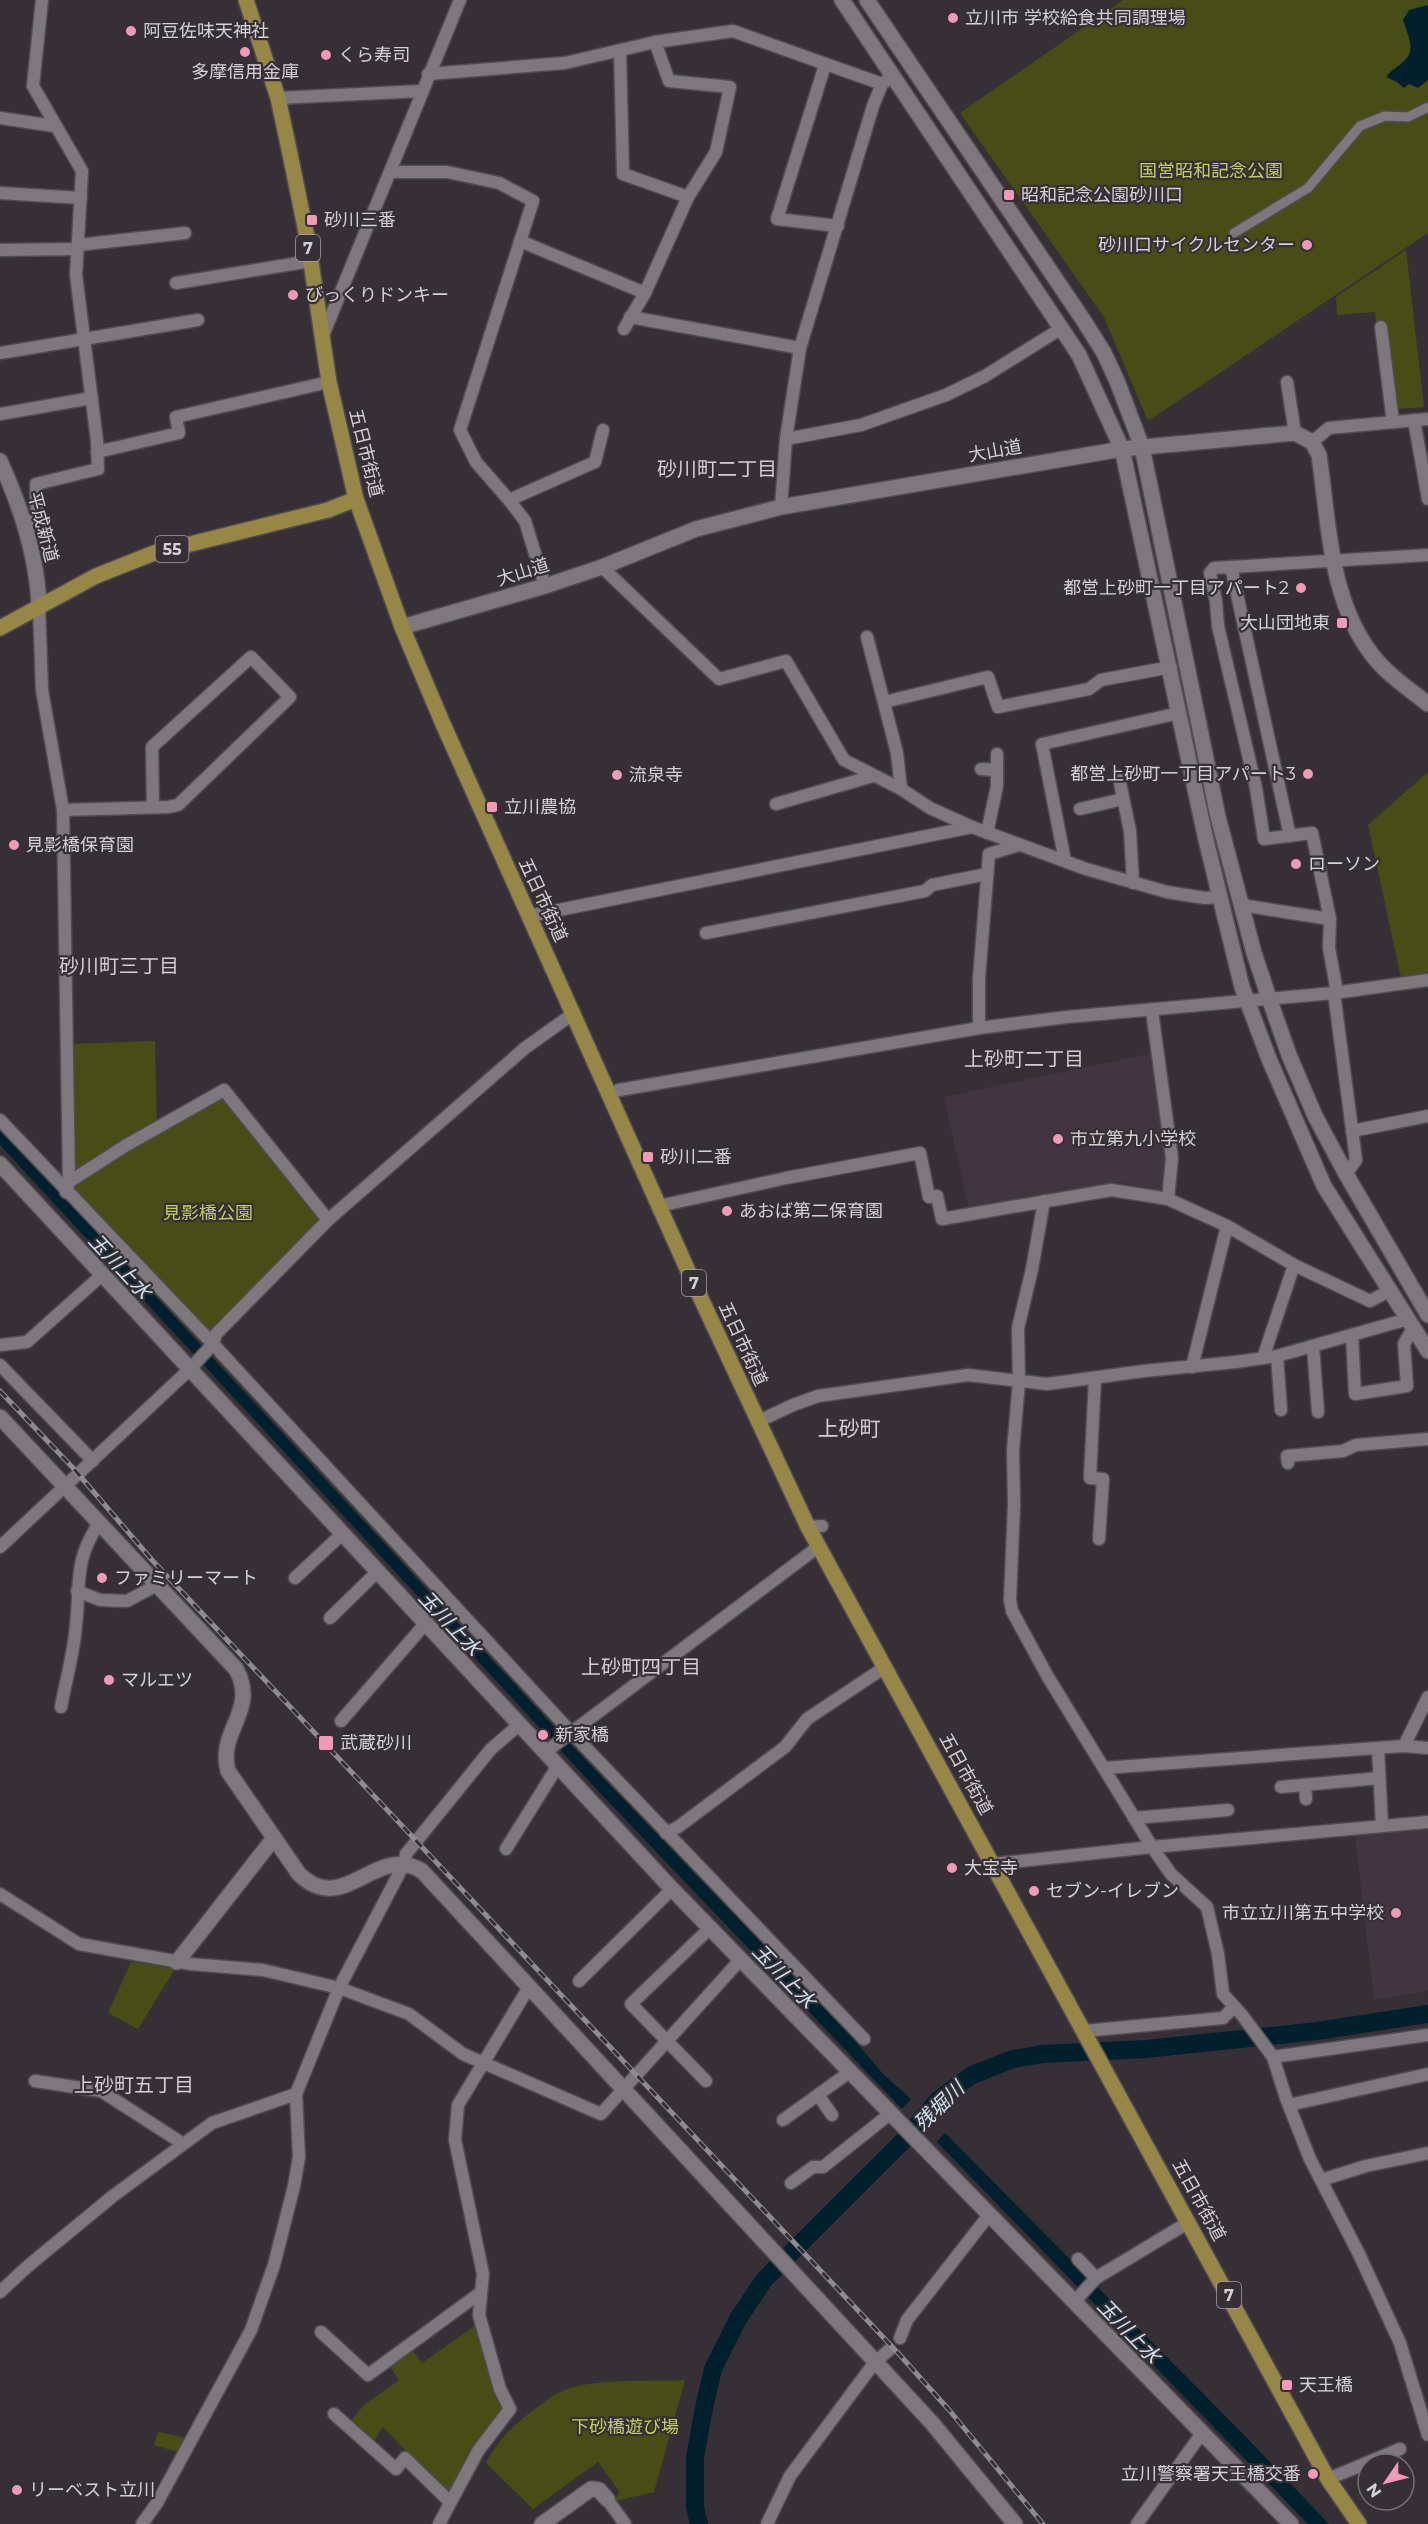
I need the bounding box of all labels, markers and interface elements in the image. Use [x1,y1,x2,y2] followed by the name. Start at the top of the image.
[965,7,1186,29] place label: 立川市 学校給食共同調理場
[946,11,960,25] marker: 立川市 学校給食共同調理場
[143,20,269,42] place label: 阿豆佐味天神社
[124,24,138,38] marker: 阿豆佐味天神社
[338,44,410,66] place label: くら寿司
[238,45,252,59] marker: 多摩信用金庫
[319,48,333,62] marker: くら寿司
[191,61,299,83] place label: 多摩信用金庫
[1139,160,1283,182] park label: 国営昭和記念公園
[1021,184,1183,206] place label: 昭和記念公園砂川口
[1002,188,1016,202] marker: 昭和記念公園砂川口
[324,209,396,231] place label: 砂川三番
[305,213,319,227] marker: 砂川三番
[1098,234,1295,256] place label: 砂川口サイクルセンター
[296,235,320,261] road number: 7
[1300,238,1314,252] marker: 砂川口サイクルセンター
[305,284,449,306] place label: びっくりドンキー
[286,288,300,302] marker: びっくりドンキー
[344,407,388,499] street label: 五日市街道
[967,435,1023,467] street label: 大山道
[657,457,777,481] district label: 砂川町二丁目
[23,489,63,565] street label: 平成新道
[156,536,188,562] road number: 55
[494,554,552,590] street label: 大山道
[1063,577,1289,599] place label: 都営上砂町一丁目アパート2
[1294,581,1308,595] marker: 都営上砂町一丁目アパート2
[1240,612,1330,634] place label: 大山団地東
[1335,616,1349,630] marker: 大山団地東
[1070,763,1296,785] place label: 都営上砂町一丁目アパート3
[629,764,683,786] place label: 流泉寺
[1301,767,1315,781] marker: 都営上砂町一丁目アパート3
[610,768,624,782] marker: 流泉寺
[504,796,576,818] place label: 立川農協
[485,800,499,814] marker: 立川農協
[26,834,134,856] place label: 見影橋保育園
[7,838,21,852] marker: 見影橋保育園
[1308,853,1380,875] place label: ローソン
[514,855,572,945] street label: 五日市街道
[1289,857,1303,871] marker: ローソン
[59,954,179,978] district label: 砂川町三丁目
[964,1047,1084,1071] district label: 上砂町二丁目
[1070,1128,1196,1150] place label: 市立第九小学校
[1051,1132,1065,1146] marker: 市立第九小学校
[660,1146,732,1168] place label: 砂川二番
[641,1150,655,1164] marker: 砂川二番
[739,1200,883,1222] place label: あおば第二保育園
[163,1202,253,1224] park label: 見影橋公園
[720,1204,734,1218] marker: あおば第二保育園
[84,1229,157,1305] water label: 玉川上水
[682,1270,706,1296] road number: 7
[714,1299,772,1389] street label: 五日市街道
[818,1416,881,1441] district label: 上砂町
[114,1567,258,1589] place label: ファミリーマート
[95,1571,109,1585] marker: ファミリーマート
[414,1586,487,1662] water label: 玉川上水
[581,1655,701,1679] district label: 上砂町四丁目
[121,1669,193,1691] place label: マルエツ
[102,1673,116,1687] marker: マルエツ
[555,1724,609,1746] place label: 新家橋
[536,1728,550,1742] marker: 新家橋
[935,1729,997,1819] street label: 五日市街道
[340,1732,412,1754] place label: 武蔵砂川
[317,1734,335,1752] marker: 武蔵砂川
[964,1857,1018,1879] place label: 大宝寺
[945,1861,959,1875] marker: 大宝寺
[1046,1880,1179,1902] place label: セブン-イレブン
[1027,1884,1041,1898] marker: セブン-イレブン
[1222,1902,1384,1924] place label: 市立立川第五中学校
[1389,1906,1403,1920] marker: 市立立川第五中学校
[748,1939,822,2015] water label: 玉川上水
[74,2073,194,2097] district label: 上砂町五丁目
[909,2075,970,2135] water label: 残堀川
[1168,2155,1230,2245] street label: 五日市街道
[1217,2282,1241,2308] road number: 7
[1093,2294,1167,2370] water label: 玉川上水
[1299,2374,1353,2396] place label: 天王橋
[1280,2378,1294,2392] marker: 天王橋
[571,2416,679,2438] park label: 下砂橋遊び場
[1356,2452,1416,2512] north arrow
[1121,2463,1301,2485] place label: 立川警察署天王橋交番
[1306,2467,1320,2481] marker: 立川警察署天王橋交番
[29,2479,155,2501] place label: リーベスト立川
[1363,2480,1386,2501] text: N
[10,2483,24,2497] marker: リーベスト立川

